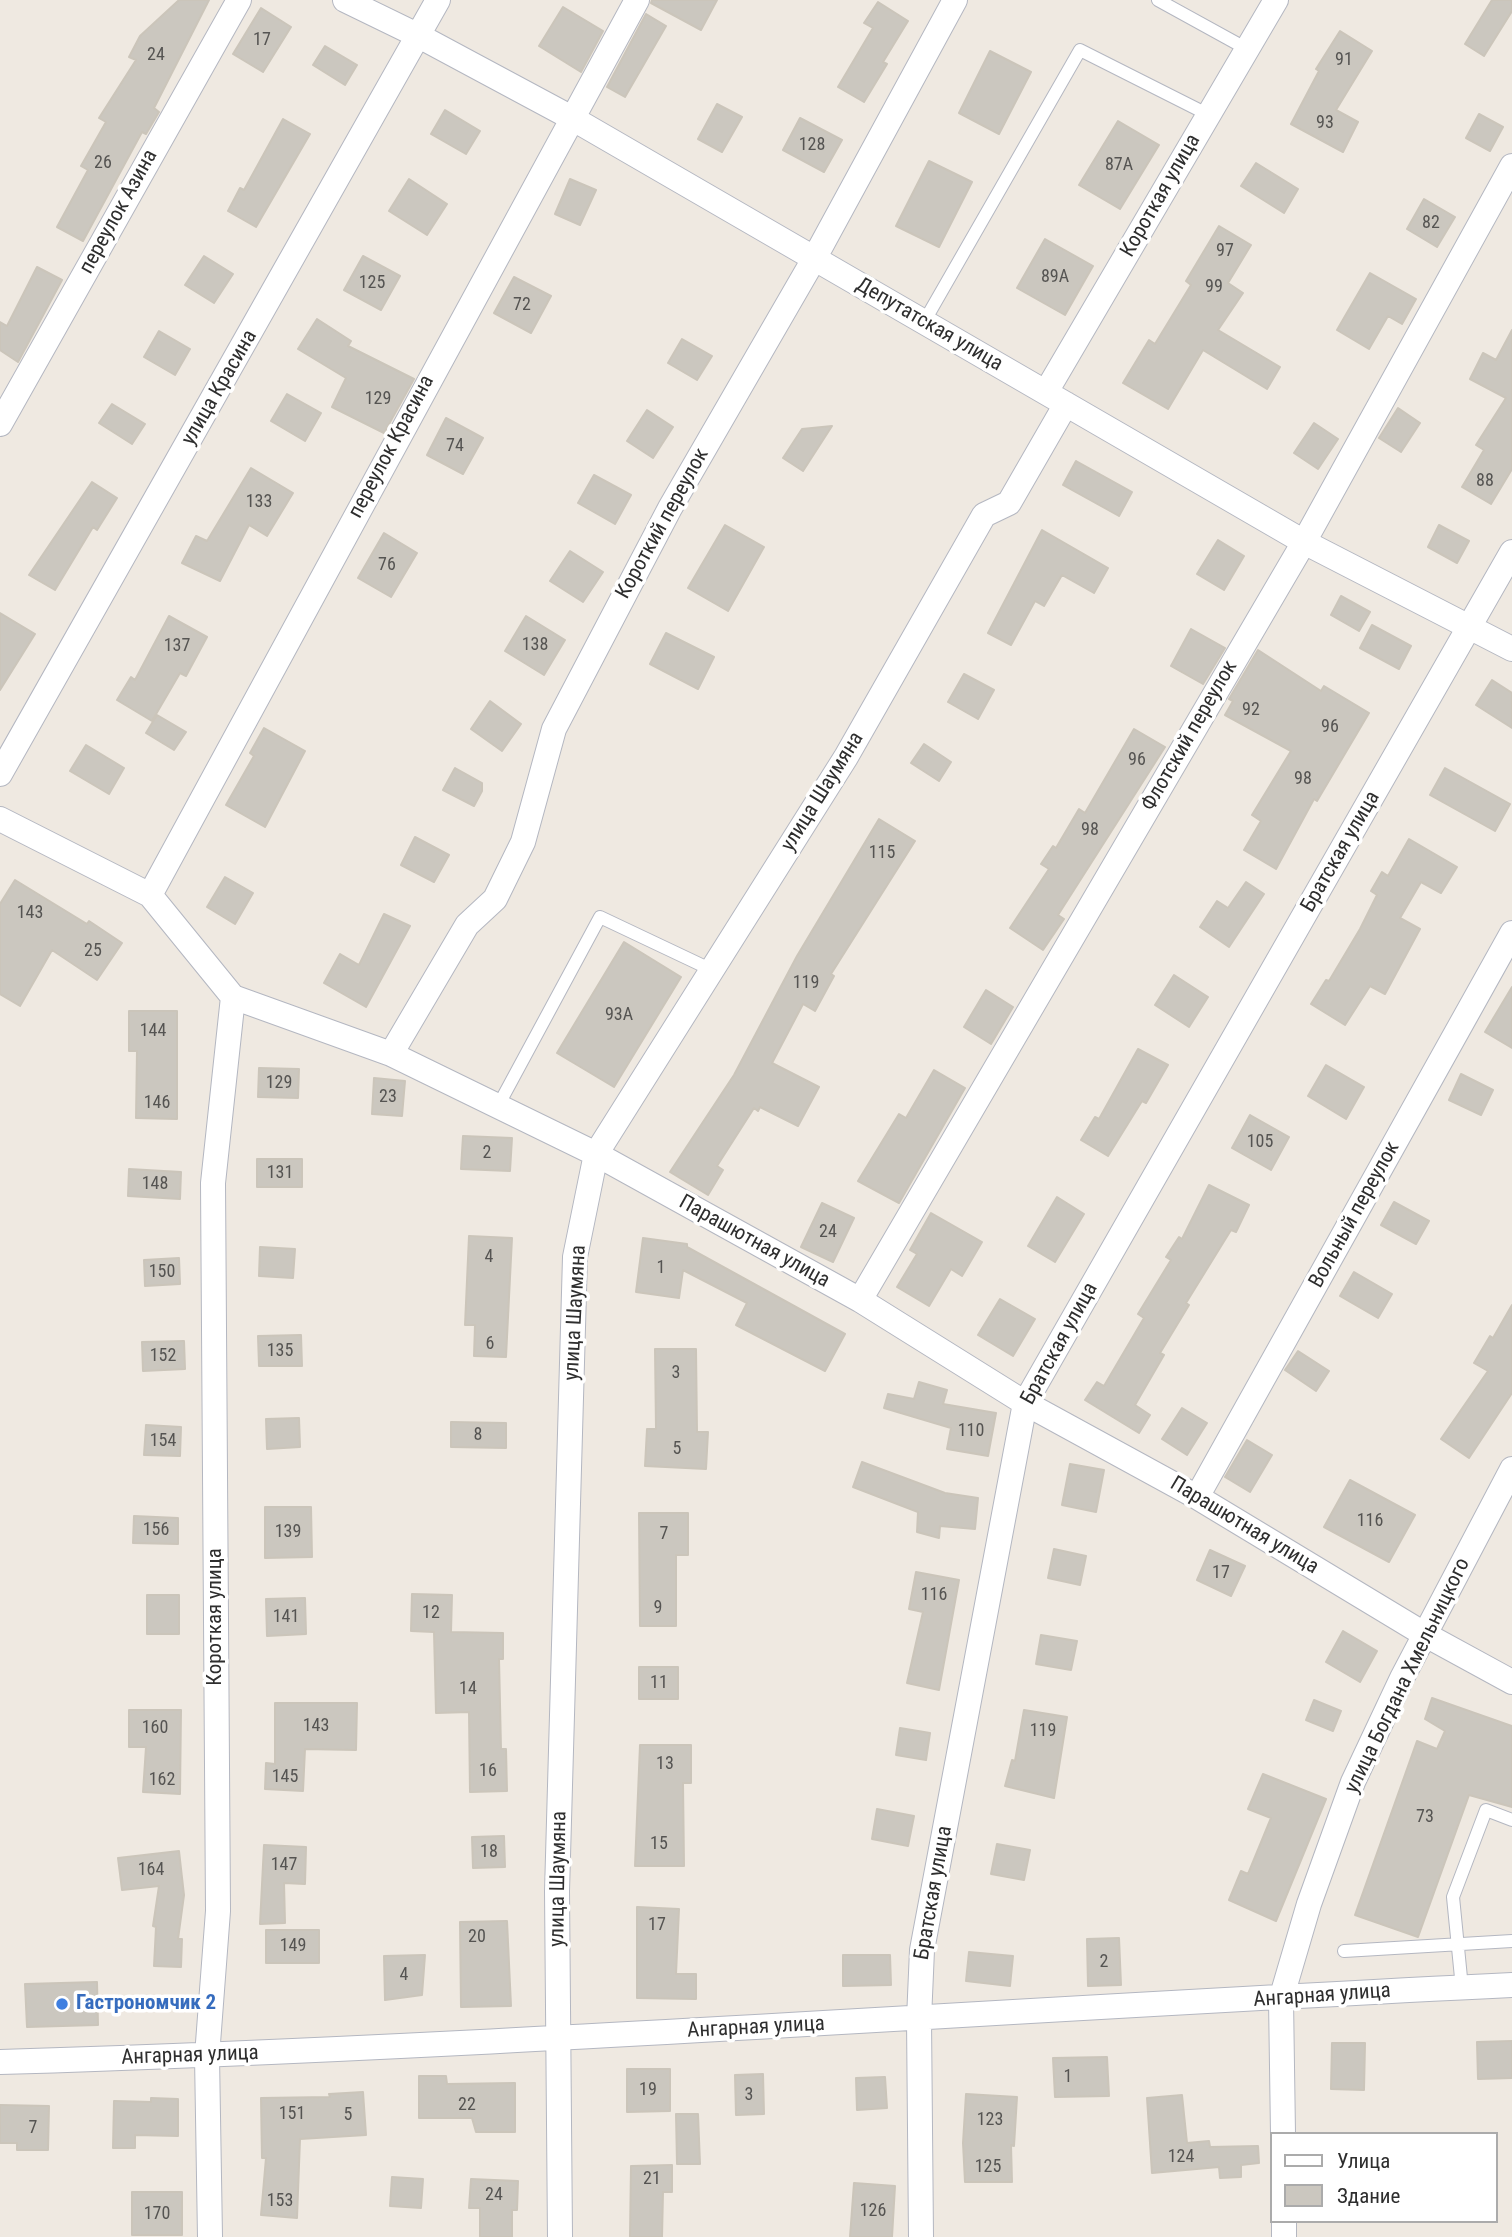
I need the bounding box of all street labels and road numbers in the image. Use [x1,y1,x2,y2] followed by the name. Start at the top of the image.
[1116,130,1206,262] street label: Короткая улица
[75,146,163,278] street label: переулок Азина
[851,273,1007,377] street label: Депутатская улица
[177,326,263,450] street label: улица Красина
[344,371,440,523] street label: переулок Красина
[611,444,715,604] street label: Короткий переулок
[1137,656,1243,816] street label: Флотский переулок
[776,728,870,856] street label: улица Шаумяна
[1296,787,1386,917] street label: Братская улица
[1304,1137,1406,1293] street label: Вольный переулок
[674,1190,834,1294] street label: Парашютная улица
[560,1245,592,1381] street label: улица Шаумяна
[1016,1279,1104,1409] street label: Братская улица
[1165,1472,1323,1580] street label: Парашютная улица
[203,1548,229,1686] street label: Короткая улица
[1340,1554,1476,1798] street label: улица Богдана Хмельницкого
[545,1811,573,1947] street label: улица Шаумяна
[910,1824,958,1962] street label: Братская улица
[1253,1979,1391,2013] street label: Ангарная улица
[687,2012,825,2044] street label: Ангарная улица
[121,2041,259,2071] street label: Ангарная улица

